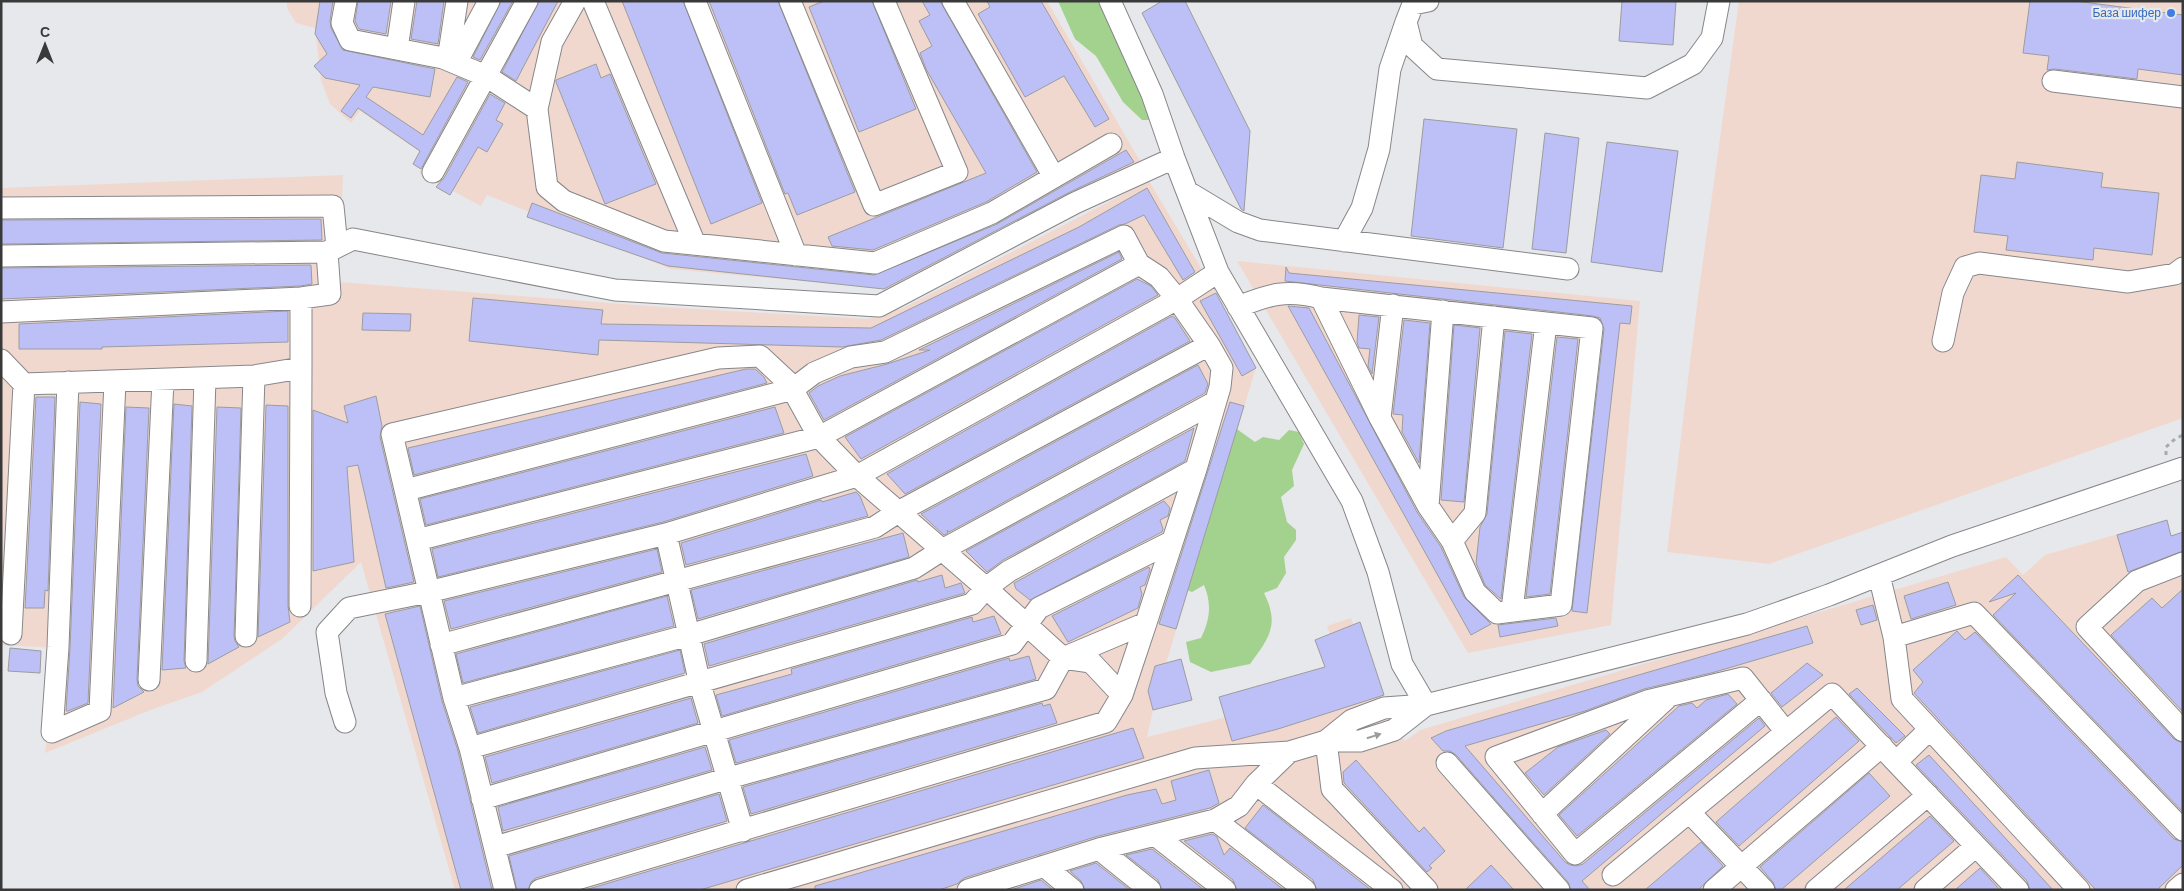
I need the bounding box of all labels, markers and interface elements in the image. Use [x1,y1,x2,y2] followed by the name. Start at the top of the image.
[2092,5,2161,20] place label: База шифер
[2165,7,2177,19] marker: База шифер
[20,20,70,70] north arrow
[40,23,50,40] text: С
[1367,732,1382,740] one-way arrow

